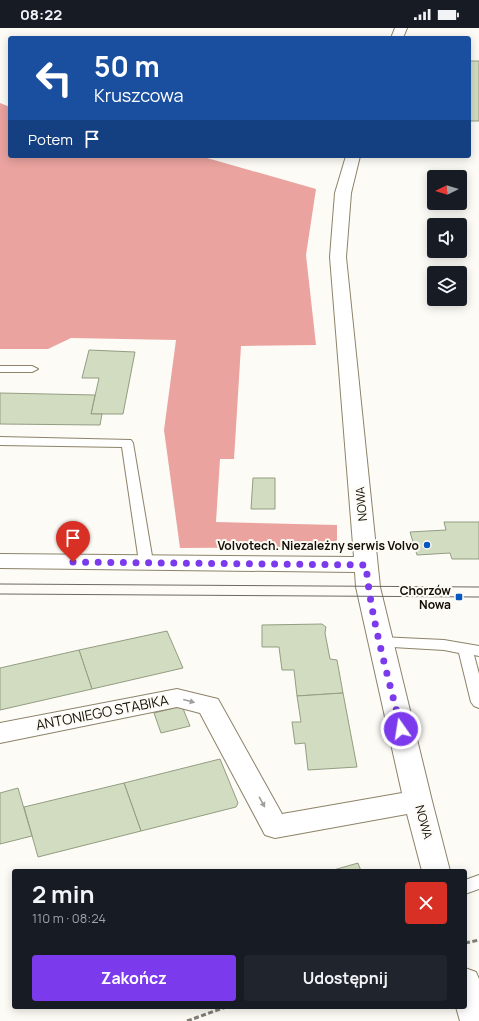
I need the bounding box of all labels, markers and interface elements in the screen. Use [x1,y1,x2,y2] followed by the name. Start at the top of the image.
[20,4,62,25] text: 08:22
[94,47,160,85] text: 50 m
[28,52,80,104] icon: left
[94,83,183,107] text: Kruszcowa
[81,128,103,150] icon: arrive
[28,129,73,150] text: Potem
[427,170,467,210] north arrow
[427,170,467,306] map controls
[427,218,467,258] button: sound
[427,266,467,306] button: layers
[351,486,371,522] street label: NOWA
[56,521,90,562] pin
[62,527,84,549] icon: arrive
[217,537,419,554] place label: Volvotech. Niezależny serwis Volvo
[422,540,432,550] marker: Volvotech. Niezależny serwis Volvo
[400,582,451,613] place label: Chorzów Nowa
[454,592,464,602] marker: Chorzów Nowa
[34,690,170,734] street label: ANTONIEGO STABIKA
[183,698,195,704] one-way arrow
[380,708,422,750] position arrow
[258,796,265,808] one-way arrow
[411,803,437,841] street label: NOWA
[32,877,94,910] text: 2 min
[405,882,447,924] button: close
[32,909,106,927] text: 110 m · 08:24
[32,955,236,1001] button: Zakończ
[244,955,447,1001] button: Udostępnij

